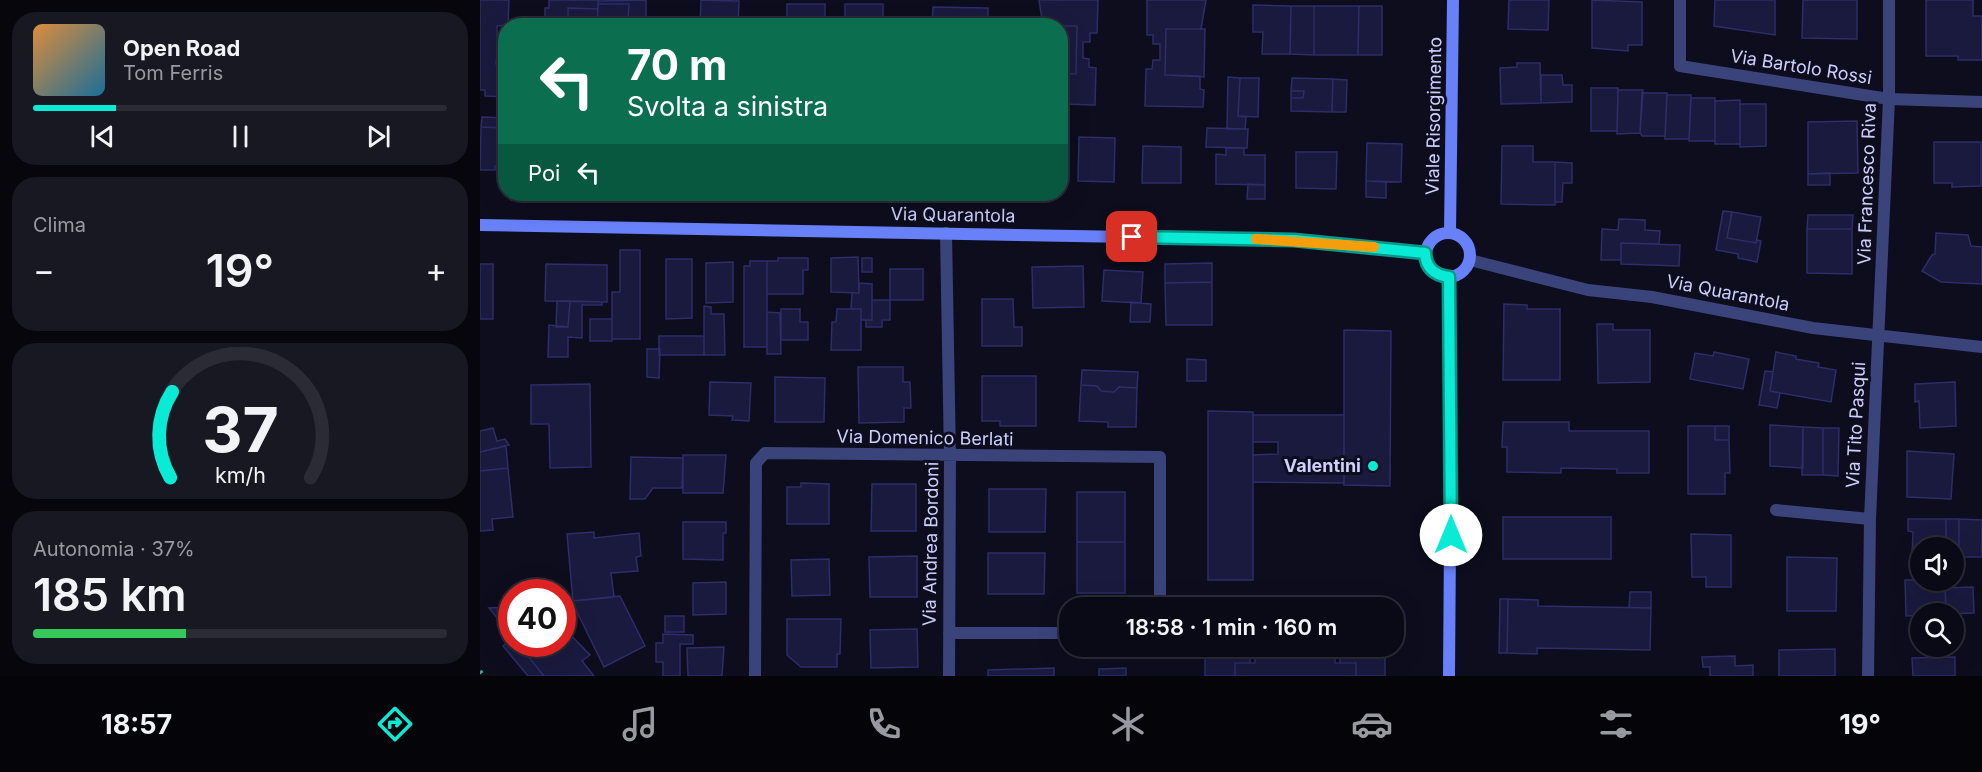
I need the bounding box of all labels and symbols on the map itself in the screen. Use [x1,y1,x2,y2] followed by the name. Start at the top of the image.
[1422,37,1445,195] street label: Viale Risorgimento
[1729,45,1873,88] street label: Via Bartolo Rossi
[1853,103,1880,265] street label: Via Francesco Riva
[890,203,1016,226] street label: Via Quarantola
[1106,211,1157,262] pin
[1665,270,1791,315] street label: Via Quarantola
[1842,361,1869,489] street label: Via Tito Pasqui
[836,425,1014,450] street label: Via Domenico Berlati
[1284,455,1361,476] place label: Valentini
[1366,459,1380,473] marker: Valentini
[919,462,942,626] street label: Via Andrea Bordoni
[1419,503,1483,567] position arrow
[498,579,576,657] speed limit sign: 40

